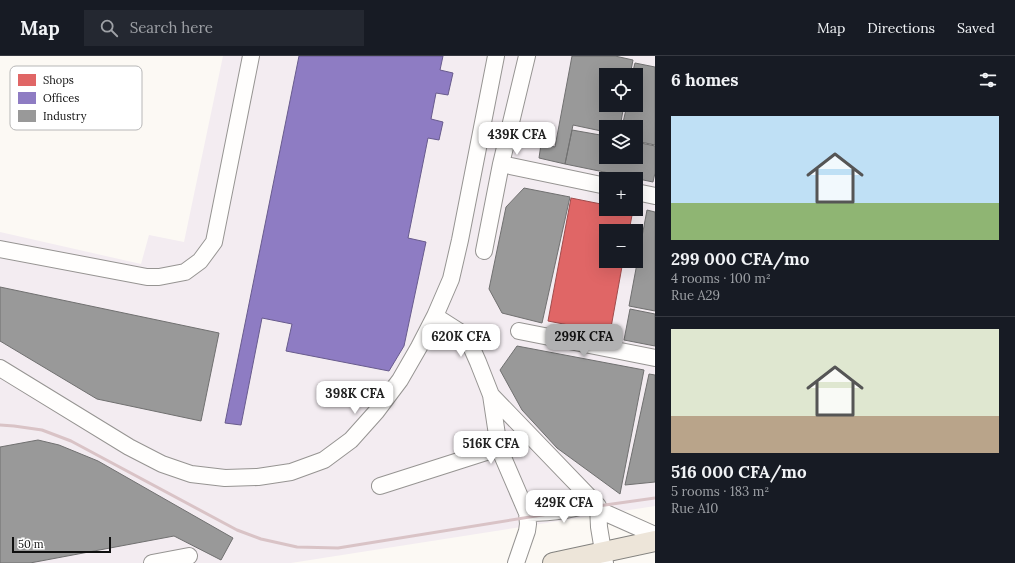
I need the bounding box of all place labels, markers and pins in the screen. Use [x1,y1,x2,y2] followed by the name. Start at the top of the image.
[476,122,558,156] pin: 439K CFA
[420,324,502,358] pin: 620K CFA
[543,324,625,358] pin: 299K CFA
[314,381,396,415] pin: 398K CFA
[450,431,532,465] pin: 516K CFA
[523,490,605,524] pin: 429K CFA

